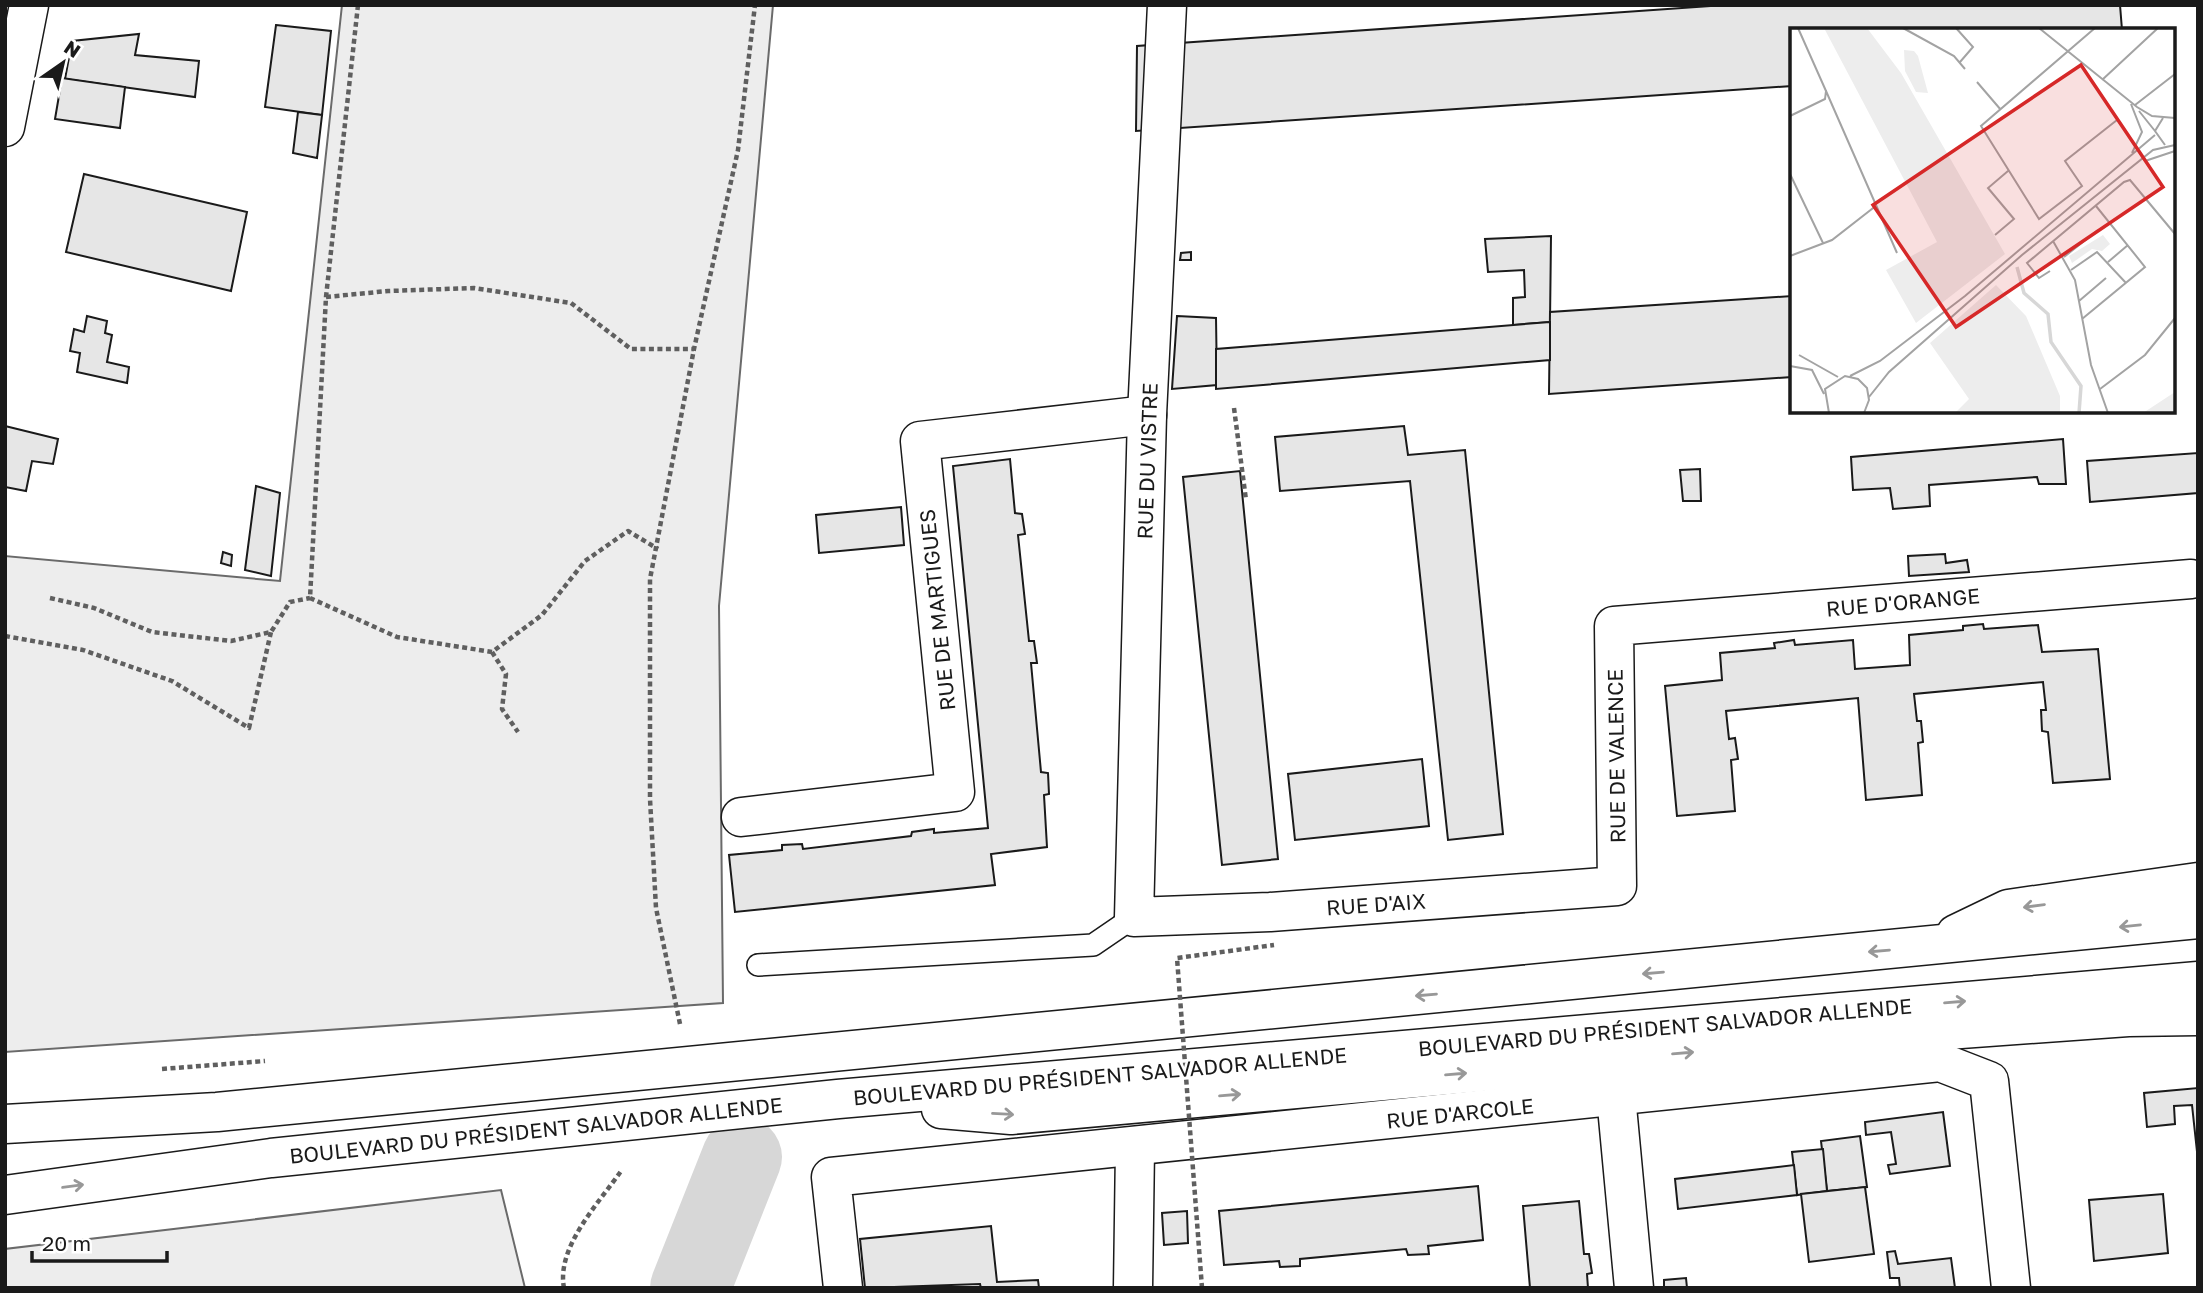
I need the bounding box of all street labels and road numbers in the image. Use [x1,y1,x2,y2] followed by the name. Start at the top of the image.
[1131,382,1163,540] street label: RUE DU VISTRE
[913,508,961,712] street label: RUE DE MARTIGUES
[1825,582,1981,622] street label: RUE D'ORANGE
[1601,669,1631,843] street label: RUE DE VALENCE
[1325,888,1427,920] street label: RUE D'AIX
[1417,992,1913,1062] street label: BOULEVARD DU PRÉSIDENT SALVADOR ALLENDE
[852,1041,1348,1111] street label: BOULEVARD DU PRÉSIDENT SALVADOR ALLENDE
[288,1091,784,1169] street label: BOULEVARD DU PRÉSIDENT SALVADOR ALLENDE
[1385,1092,1535,1134] street label: RUE D'ARCOLE

